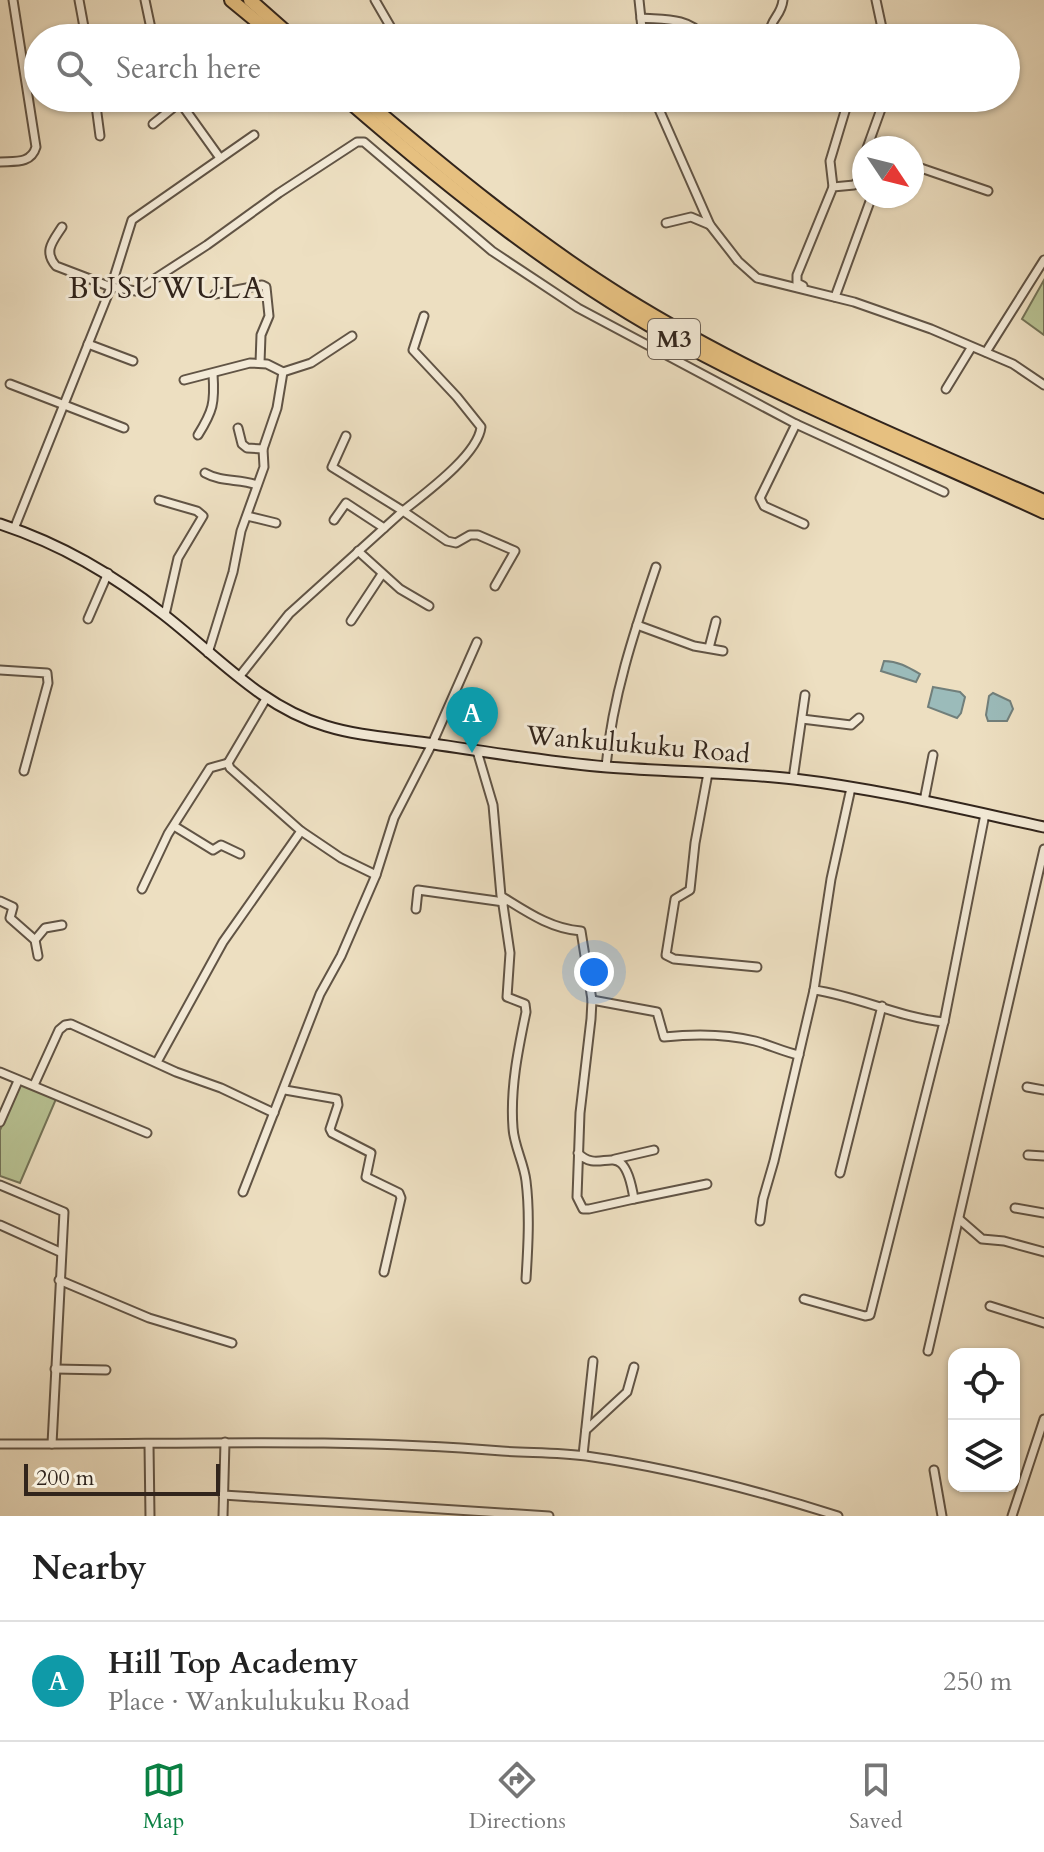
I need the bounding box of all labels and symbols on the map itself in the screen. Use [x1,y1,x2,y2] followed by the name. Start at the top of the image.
[852,136,924,208] north arrow
[68,268,266,309] district label: BUSUWULA
[648,319,700,359] road number: M3
[446,687,498,753] pin: A
[524,717,751,772] street label: Wankulukuku Road
[574,952,614,992] your location
[24,1460,220,1496] scale bar

